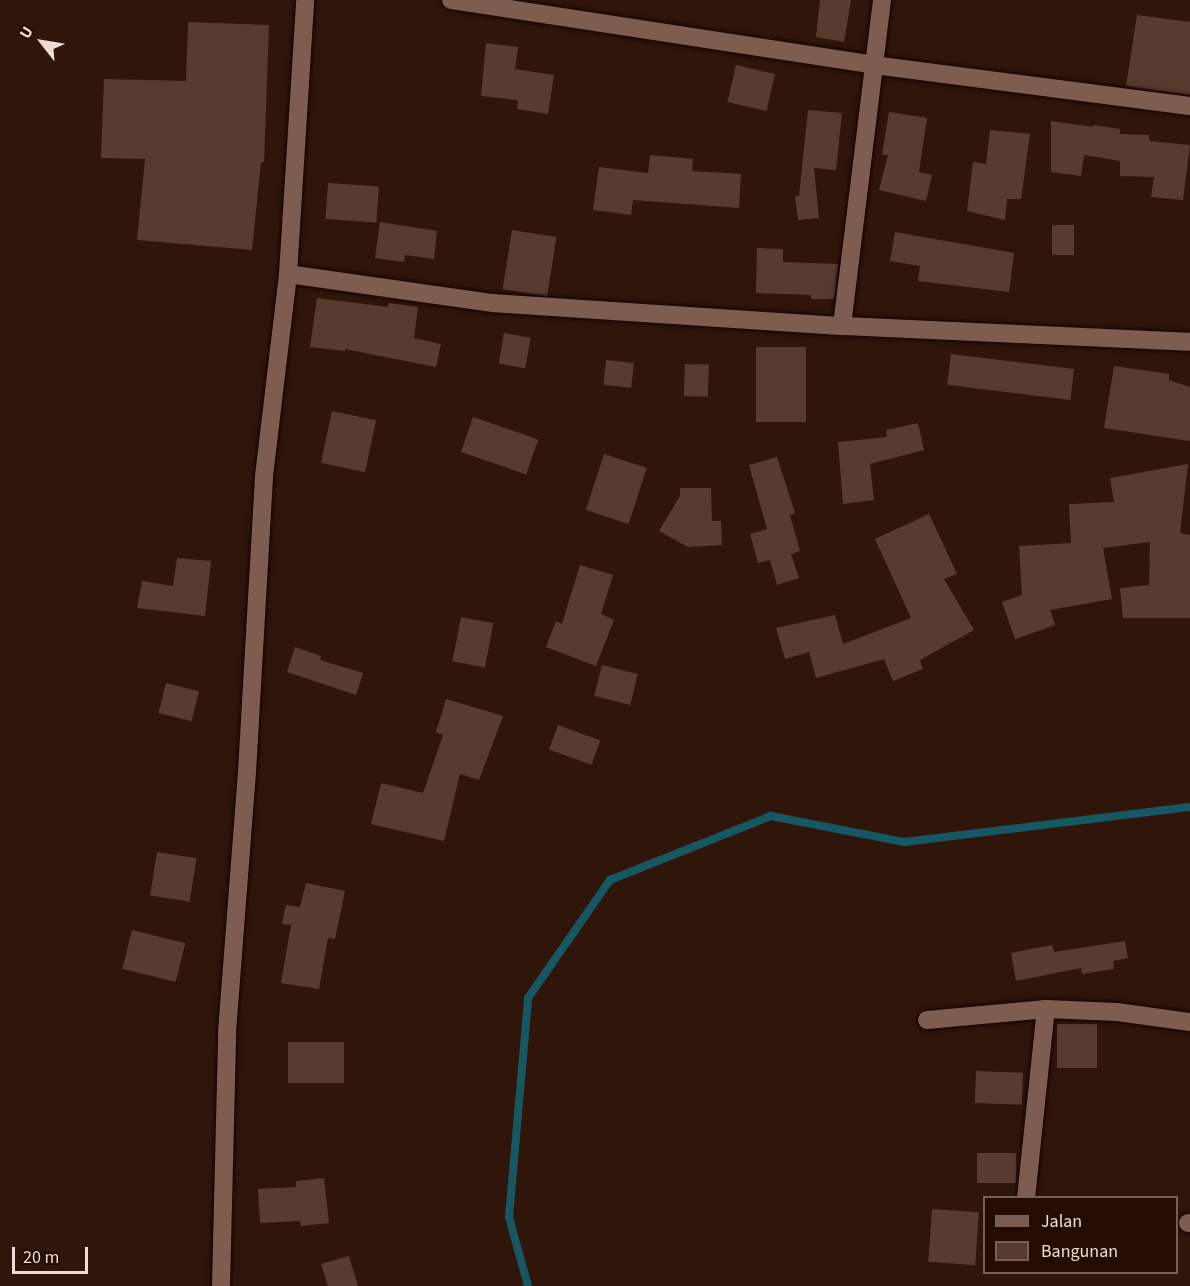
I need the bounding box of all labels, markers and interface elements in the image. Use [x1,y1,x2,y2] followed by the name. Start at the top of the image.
[12,12,72,72] north arrow
[14,23,39,43] text: U
[983,1196,1178,1274] legend
[1041,1209,1082,1234] text: Jalan
[15,1235,92,1273] scale bar
[1041,1239,1118,1264] text: Bangunan
[23,1245,59,1270] text: 20 m

